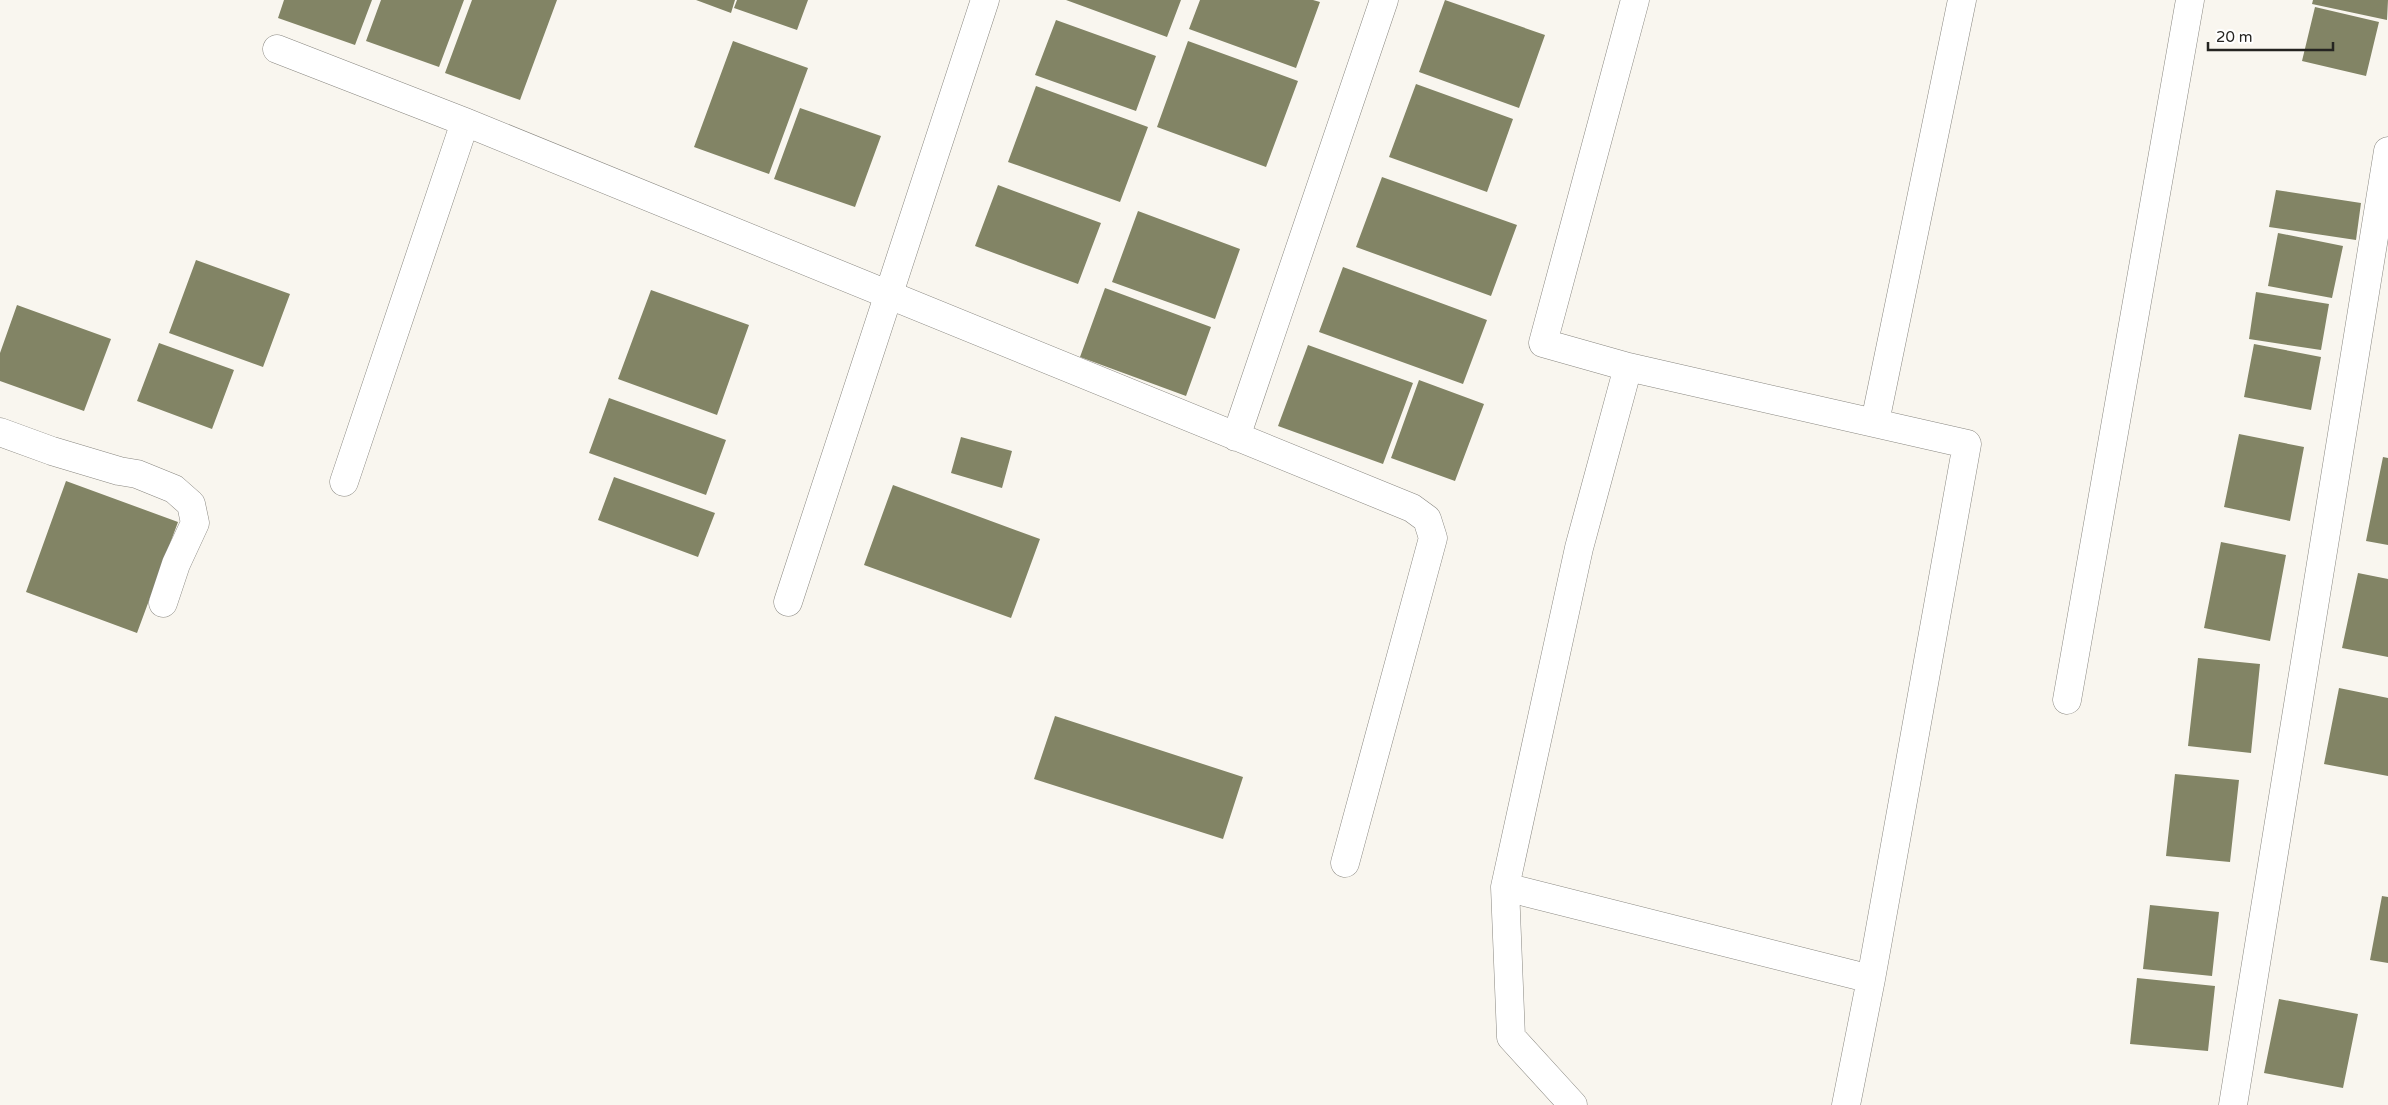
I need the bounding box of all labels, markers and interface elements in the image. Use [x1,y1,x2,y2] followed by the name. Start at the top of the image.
[2208,20,2333,52] scale bar
[2216,28,2253,46] text: 20 m

